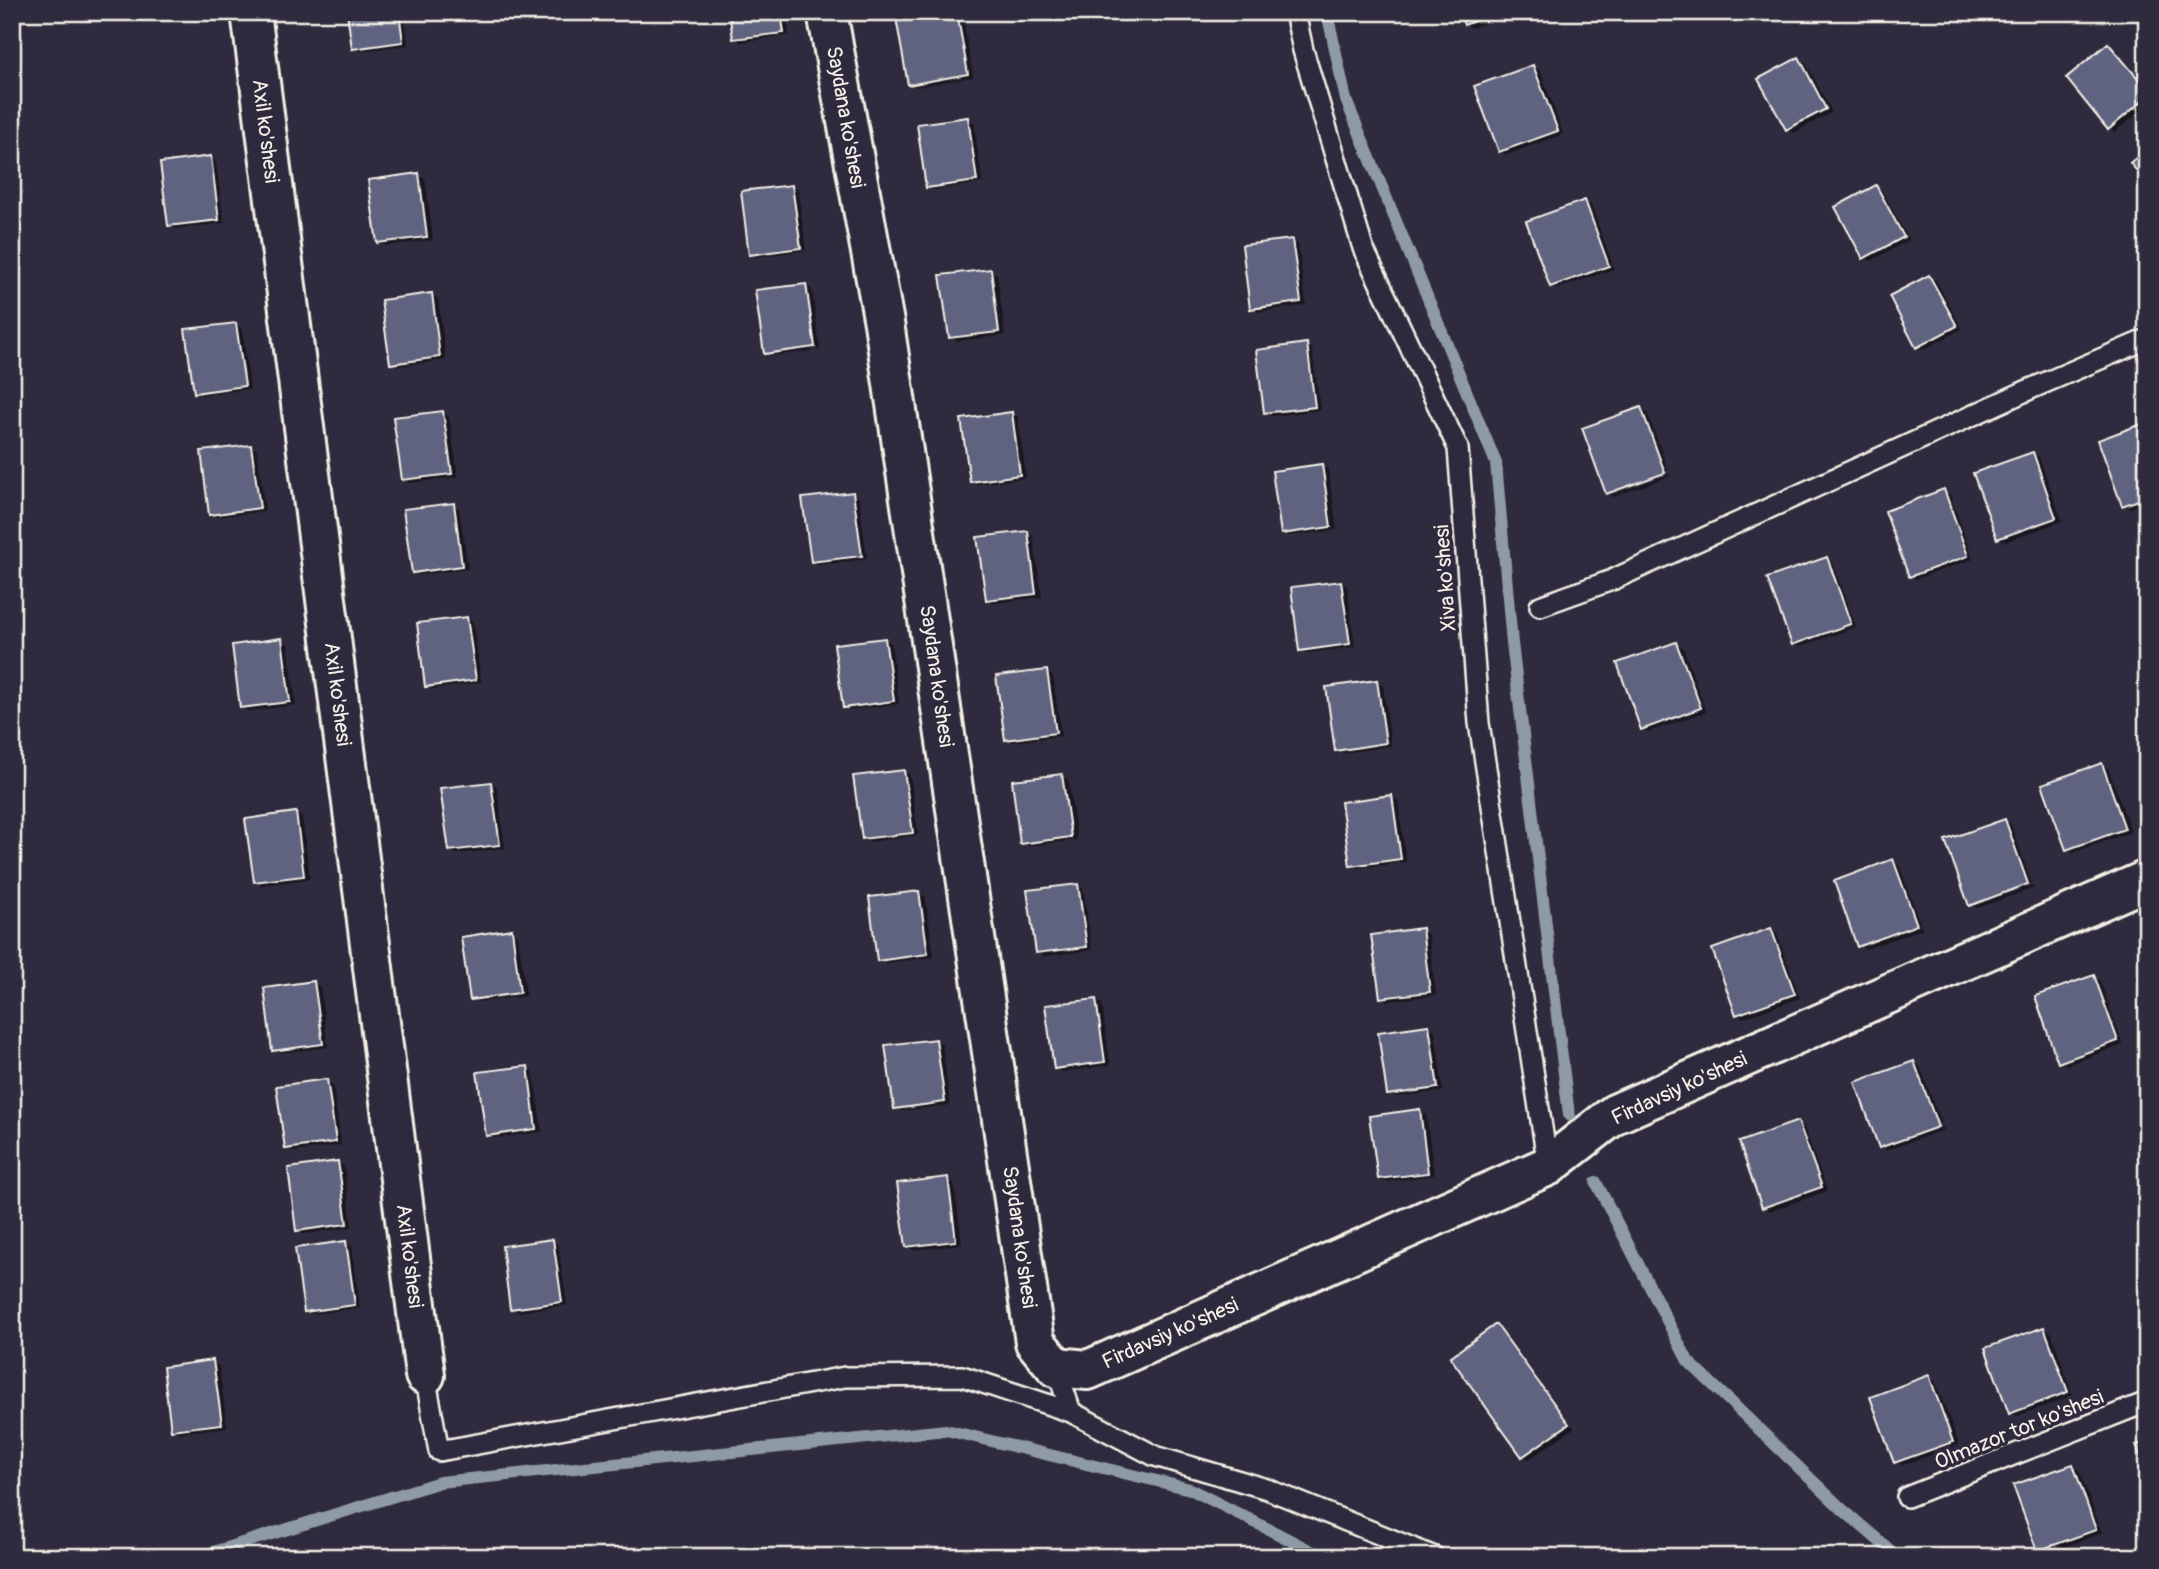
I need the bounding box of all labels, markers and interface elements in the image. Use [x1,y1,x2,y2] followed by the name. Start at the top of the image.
[820,44,871,190] street label: Saydana ko'shesi
[246,78,285,185] street label: Axil ko'shesi
[1428,523,1463,632] street label: Xiva ko'shesi
[913,603,960,749] street label: Saydana ko'shesi
[318,641,357,748] street label: Axil ko'shesi
[1607,1045,1752,1132] street label: Firdavsiy ko'shesi
[996,1164,1043,1310] street label: Saydana ko'shesi
[390,1203,429,1310] street label: Axil ko'shesi
[1098,1291,1243,1376] street label: Firdavsiy ko'shesi
[1931,1383,2108,1476] street label: Olmazor tor ko'shesi

